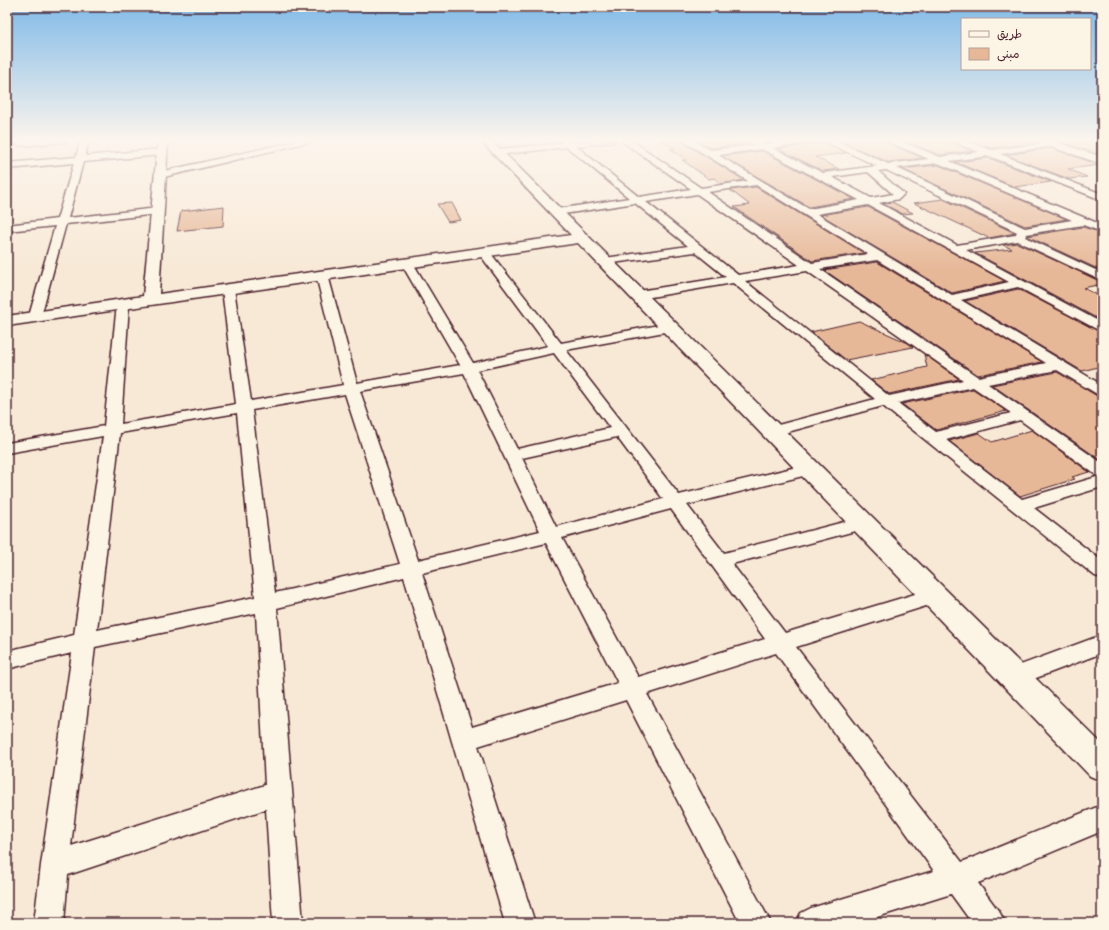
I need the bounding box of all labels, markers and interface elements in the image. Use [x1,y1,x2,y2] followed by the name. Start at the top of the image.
[961,18,1091,70] legend
[997,26,1022,43] text: طريق
[997,46,1020,63] text: مبنى

